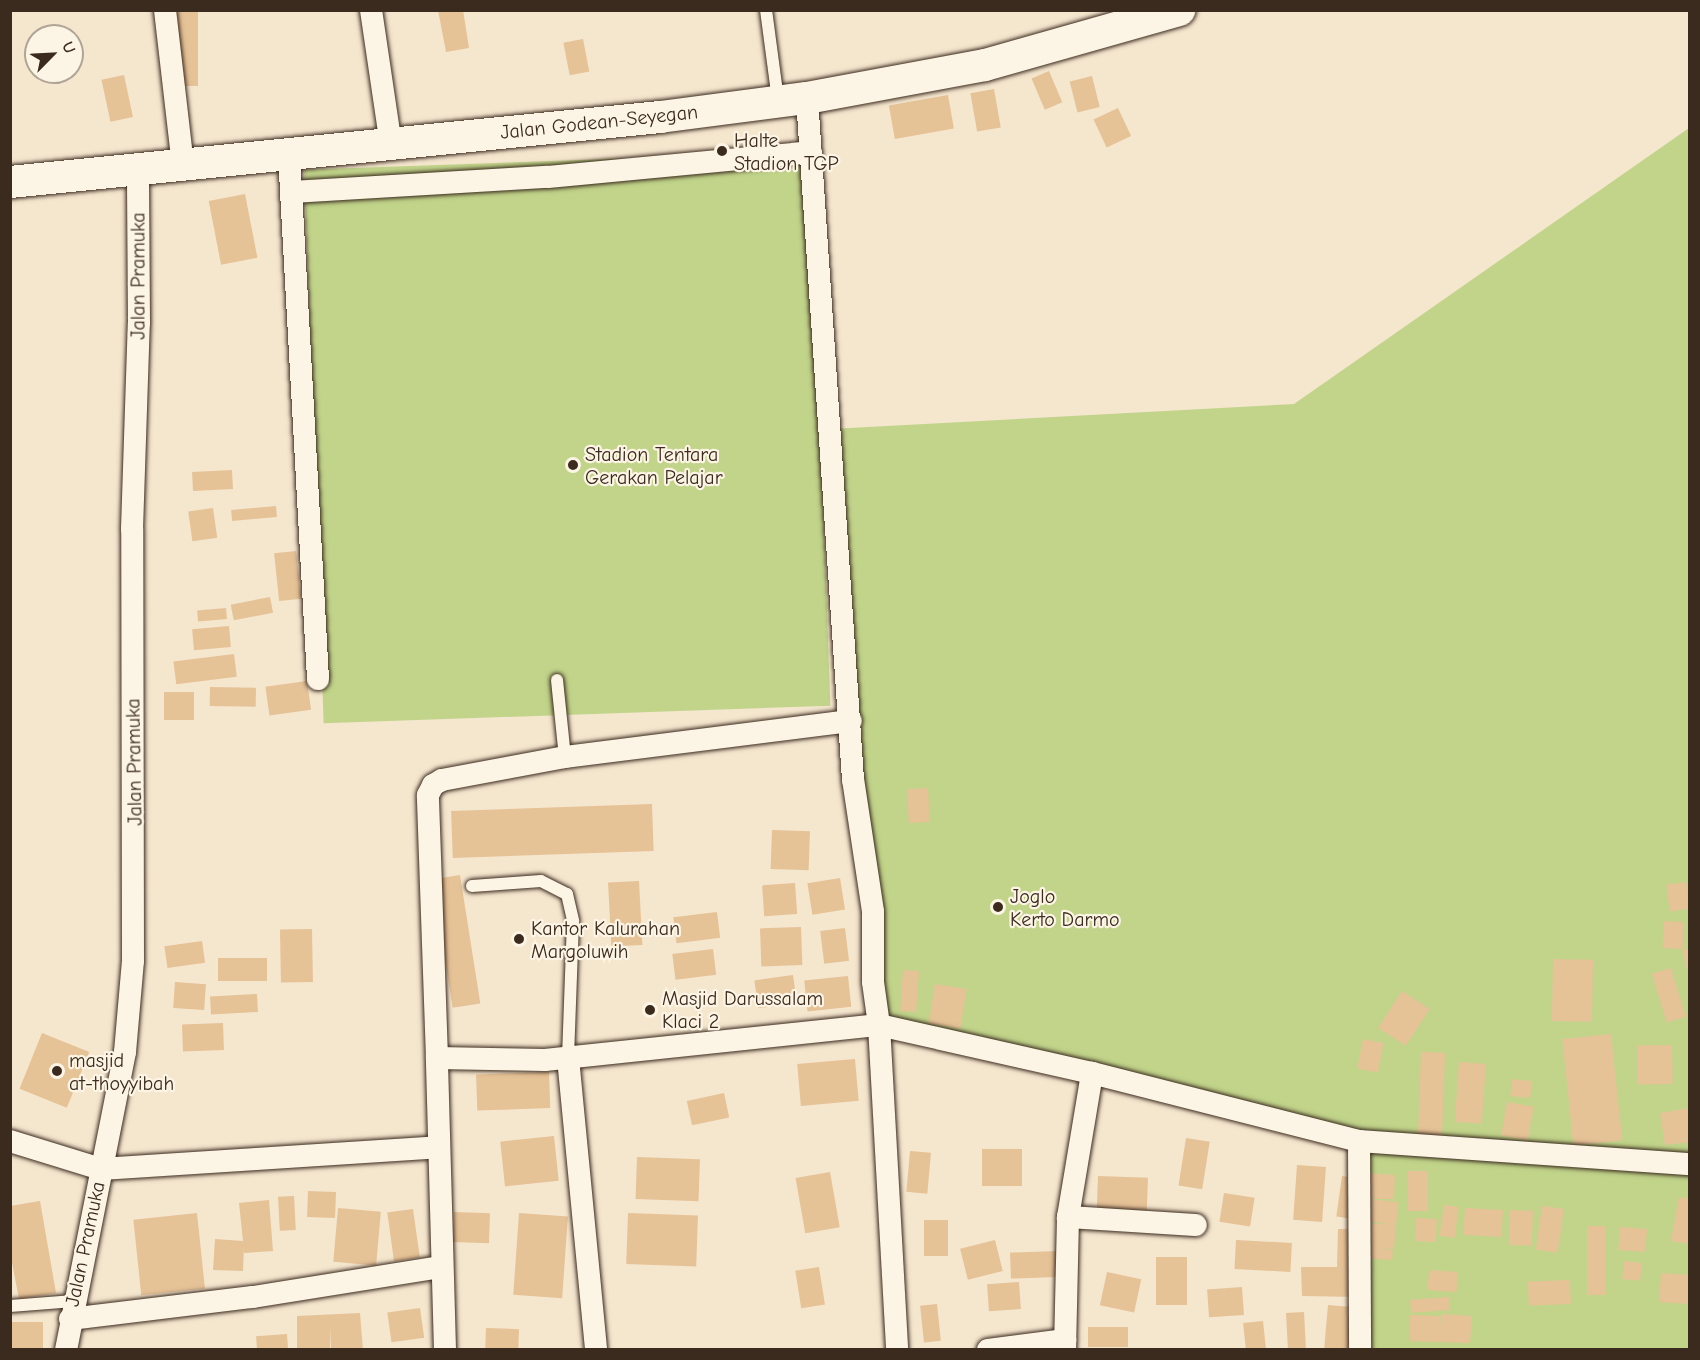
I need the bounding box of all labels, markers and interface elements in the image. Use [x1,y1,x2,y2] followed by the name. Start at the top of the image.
[24,24,84,84] north arrow
[58,39,79,56] text: U
[499,100,699,144] street label: Jalan Godean-Seyegan
[734,128,839,175] place label: Halte Stadion TGP
[715,144,729,158] marker: Halte Stadion TGP
[126,212,150,340] street label: Jalan Pramuka
[585,442,723,489] place label: Stadion Tentara Gerakan Pelajar
[566,458,580,472] marker: Stadion Tentara Gerakan Pelajar
[121,698,147,826] street label: Jalan Pramuka
[1010,884,1120,931] place label: Joglo Kerto Darmo
[991,900,1005,914] marker: Joglo Kerto Darmo
[531,916,680,963] place label: Kantor Kalurahan Margoluwih
[512,932,526,946] marker: Kantor Kalurahan Margoluwih
[662,987,823,1034] place label: Masjid Darussalam Klaci 2
[643,1003,657,1017] marker: Masjid Darussalam Klaci 2
[69,1048,174,1095] place label: masjid at-thoyyibah
[50,1064,64,1078] marker: masjid at-thoyyibah
[60,1179,110,1309] street label: Jalan Pramuka

